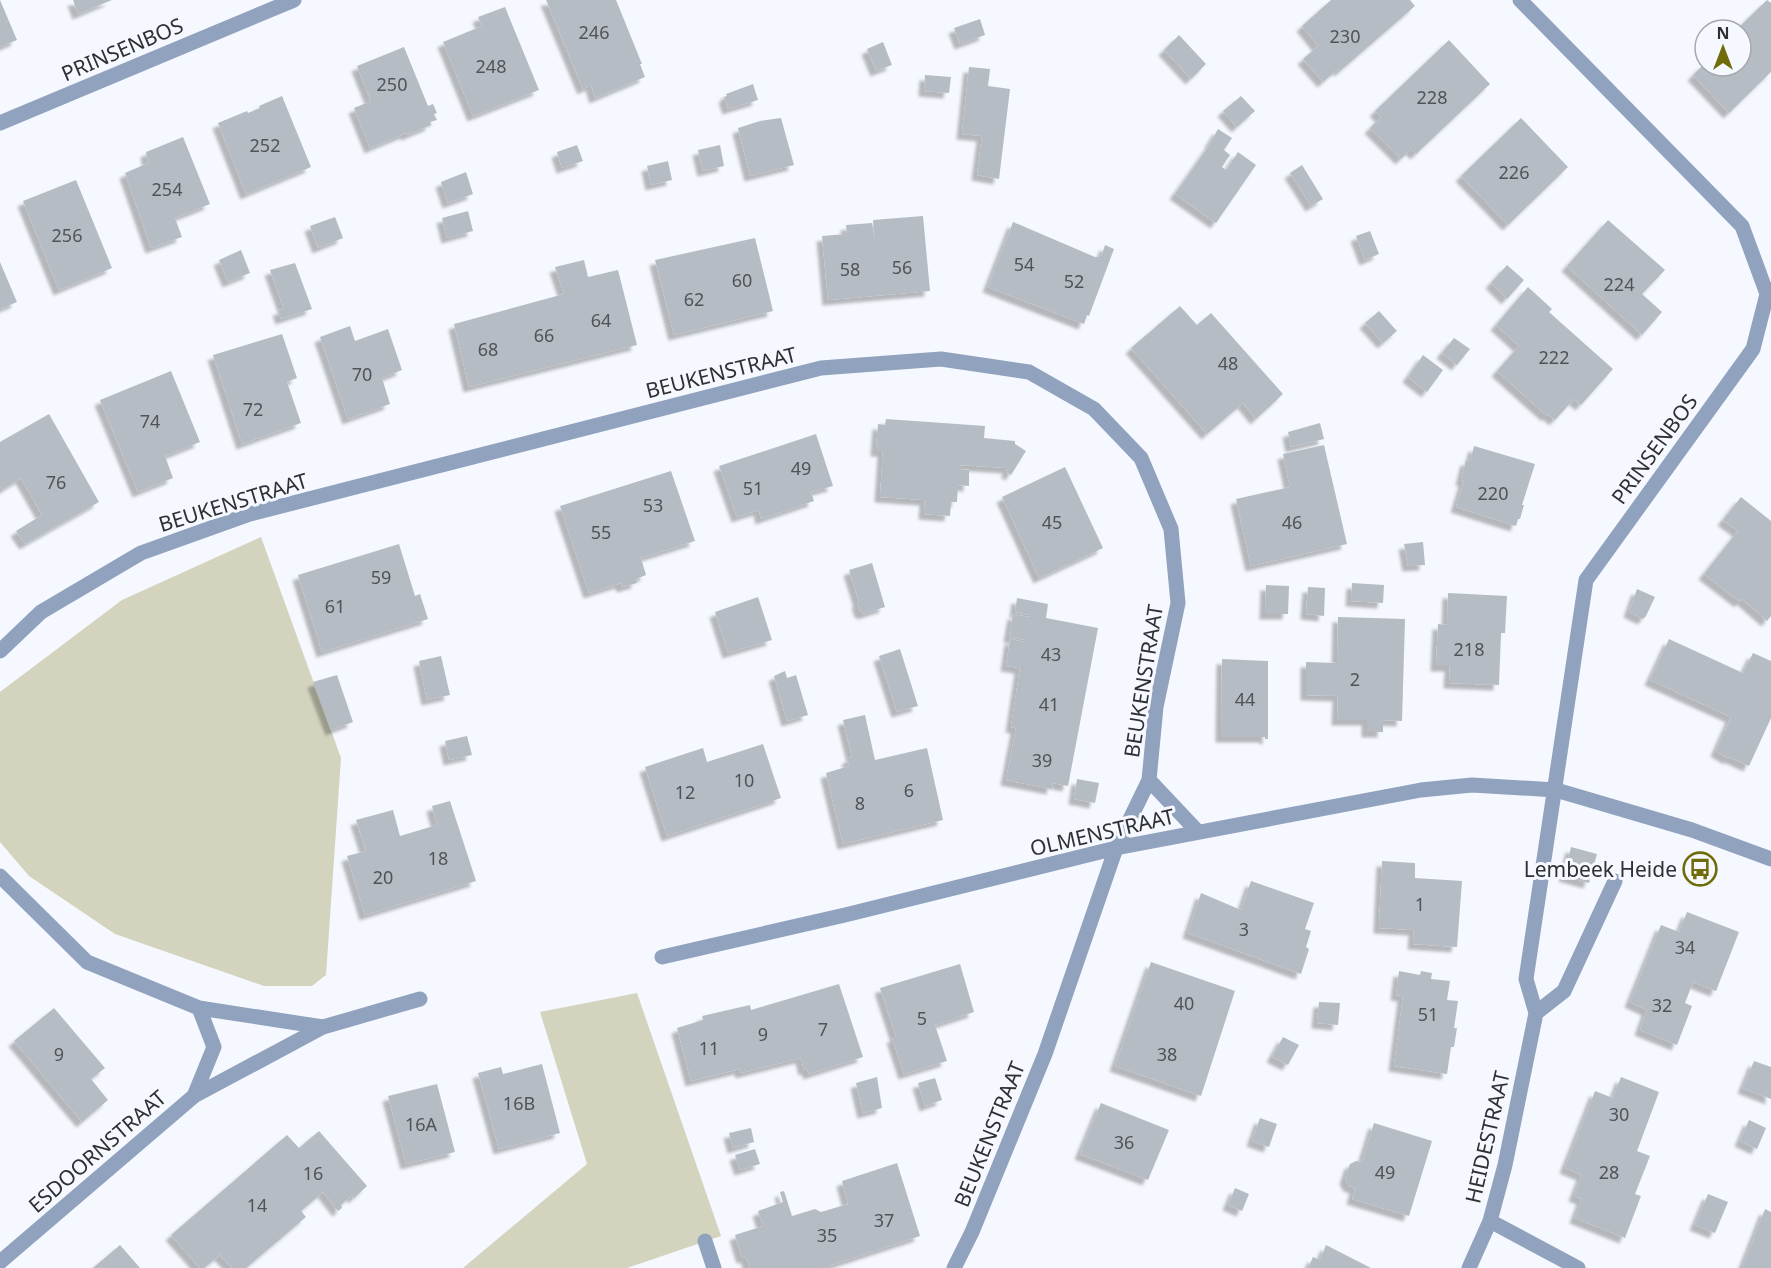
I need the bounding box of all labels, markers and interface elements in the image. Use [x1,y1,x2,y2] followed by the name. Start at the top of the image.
[57,11,187,87] street label: PRINSENBOS
[1693,18,1753,78] north arrow
[579,20,609,44] house number: 246
[1716,22,1730,44] text: N
[1330,24,1360,48] house number: 230
[476,54,506,78] house number: 248
[377,72,407,96] house number: 250
[1417,85,1447,109] house number: 228
[250,133,280,157] house number: 252
[1499,160,1529,184] house number: 226
[152,177,182,201] house number: 254
[52,223,82,247] house number: 256
[1014,252,1034,276] house number: 54
[892,255,912,279] house number: 56
[840,257,860,281] house number: 58
[732,268,752,292] house number: 60
[1064,269,1084,293] house number: 52
[1604,272,1634,296] house number: 224
[684,287,704,311] house number: 62
[591,308,611,332] house number: 64
[534,323,554,347] house number: 66
[478,337,498,361] house number: 68
[643,340,800,404] street label: BEUKENSTRAAT
[1539,345,1569,369] house number: 222
[1218,351,1238,375] house number: 48
[352,362,372,386] house number: 70
[1605,388,1703,510] street label: PRINSENBOS
[243,397,263,421] house number: 72
[140,409,160,433] house number: 74
[791,456,811,480] house number: 49
[155,466,311,538] street label: BEUKENSTRAAT
[46,470,66,494] house number: 76
[743,476,763,500] house number: 51
[1478,481,1508,505] house number: 220
[643,493,663,517] house number: 53
[1042,510,1062,534] house number: 45
[1282,510,1302,534] house number: 46
[591,520,611,544] house number: 55
[371,565,391,589] house number: 59
[325,594,345,618] house number: 61
[1117,602,1169,760] street label: BEUKENSTRAAT
[1454,637,1484,661] house number: 218
[1041,642,1061,666] house number: 43
[1350,667,1360,691] house number: 2
[1235,687,1255,711] house number: 44
[1039,692,1059,716] house number: 41
[1032,748,1052,772] house number: 39
[734,768,754,792] house number: 10
[904,778,914,802] house number: 6
[675,780,695,804] house number: 12
[855,791,865,815] house number: 8
[1027,802,1177,862] street label: OLMENSTRAAT
[428,846,448,870] house number: 18
[1682,851,1718,887] bus stop icon: Lembeek Heide
[1524,855,1677,883] place label: Lembeek Heide
[373,865,393,889] house number: 20
[1415,892,1425,916] house number: 1
[1239,917,1249,941] house number: 3
[1675,935,1695,959] house number: 34
[1174,991,1194,1015] house number: 40
[1652,993,1672,1017] house number: 32
[1418,1002,1438,1026] house number: 51
[917,1006,927,1030] house number: 5
[818,1017,828,1041] house number: 7
[758,1022,768,1046] house number: 9
[699,1036,719,1060] house number: 11
[54,1042,64,1066] house number: 9
[1157,1042,1177,1066] house number: 38
[947,1057,1031,1211] street label: BEUKENSTRAAT
[1458,1068,1516,1206] street label: HEIDESTRAAT
[22,1083,172,1219] street label: ESDOORNSTRAAT
[503,1091,535,1115] house number: 16B
[1609,1102,1629,1126] house number: 30
[405,1112,438,1136] house number: 16A
[1114,1130,1134,1154] house number: 36
[1375,1160,1395,1184] house number: 49
[1599,1160,1619,1184] house number: 28
[303,1161,323,1185] house number: 16
[247,1193,267,1217] house number: 14
[874,1208,894,1232] house number: 37
[817,1223,837,1247] house number: 35

